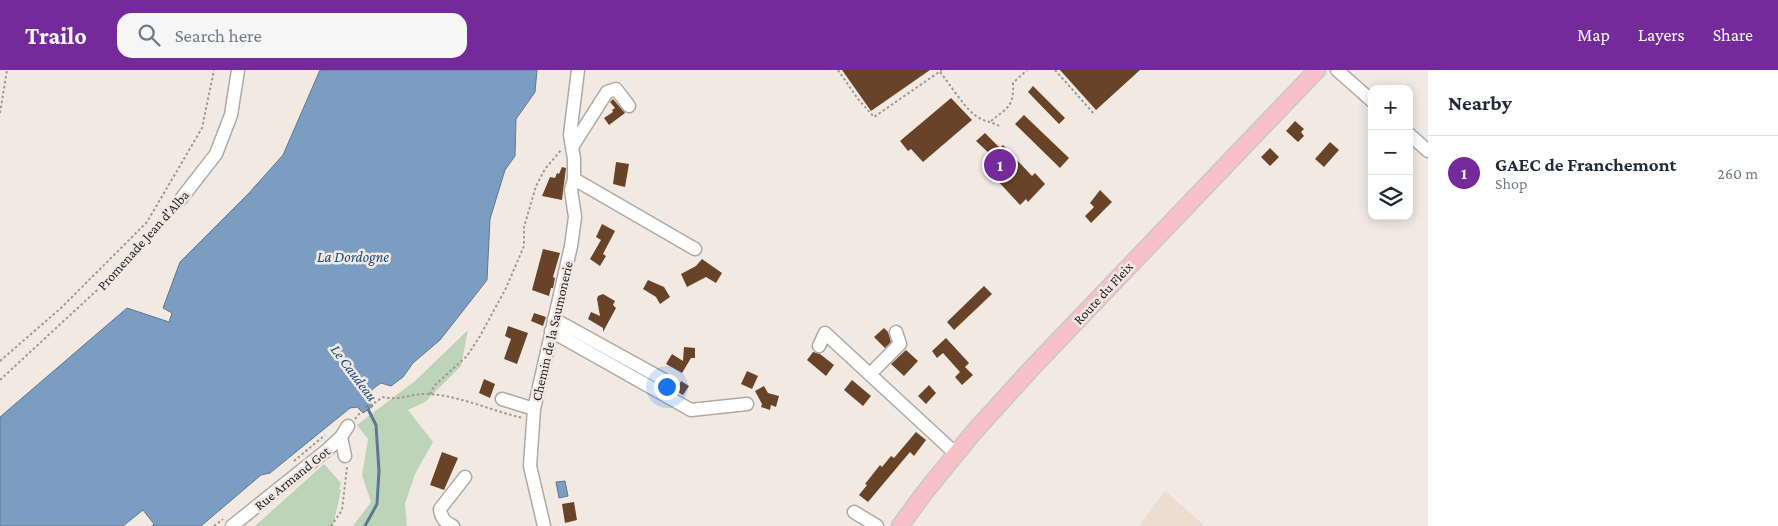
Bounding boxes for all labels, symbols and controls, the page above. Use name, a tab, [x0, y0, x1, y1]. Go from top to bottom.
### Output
search box	[117, 13, 467, 58]
icon: search	[135, 21, 163, 49]
text: Trailo	[25, 22, 87, 49]
text: Search here	[175, 25, 262, 46]
text: Map	[1577, 25, 1610, 45]
text: Layers	[1638, 25, 1685, 45]
text: Share	[1713, 25, 1753, 45]
map controls	[1368, 85, 1413, 220]
button: +	[1368, 85, 1413, 130]
text: Nearby	[1448, 91, 1512, 115]
button: −	[1368, 130, 1413, 175]
pin: 1	[984, 146, 1016, 184]
text: GAEC de Franchemont	[1495, 154, 1676, 175]
text: 1	[1461, 165, 1467, 182]
text: 260 m	[1717, 165, 1758, 182]
button: layers	[1368, 175, 1413, 220]
text: Shop	[1495, 175, 1527, 192]
street label: Promenade Jean d'Alba	[94, 186, 192, 293]
water label: La Dordogne	[317, 249, 389, 266]
street label: Route du Fleix	[1070, 258, 1136, 328]
street label: Chemin de la Saumonerie	[528, 260, 576, 402]
water label: Le Caudeau	[328, 342, 381, 405]
your location	[654, 374, 680, 400]
street label: Rue Armand Got	[251, 442, 333, 513]

